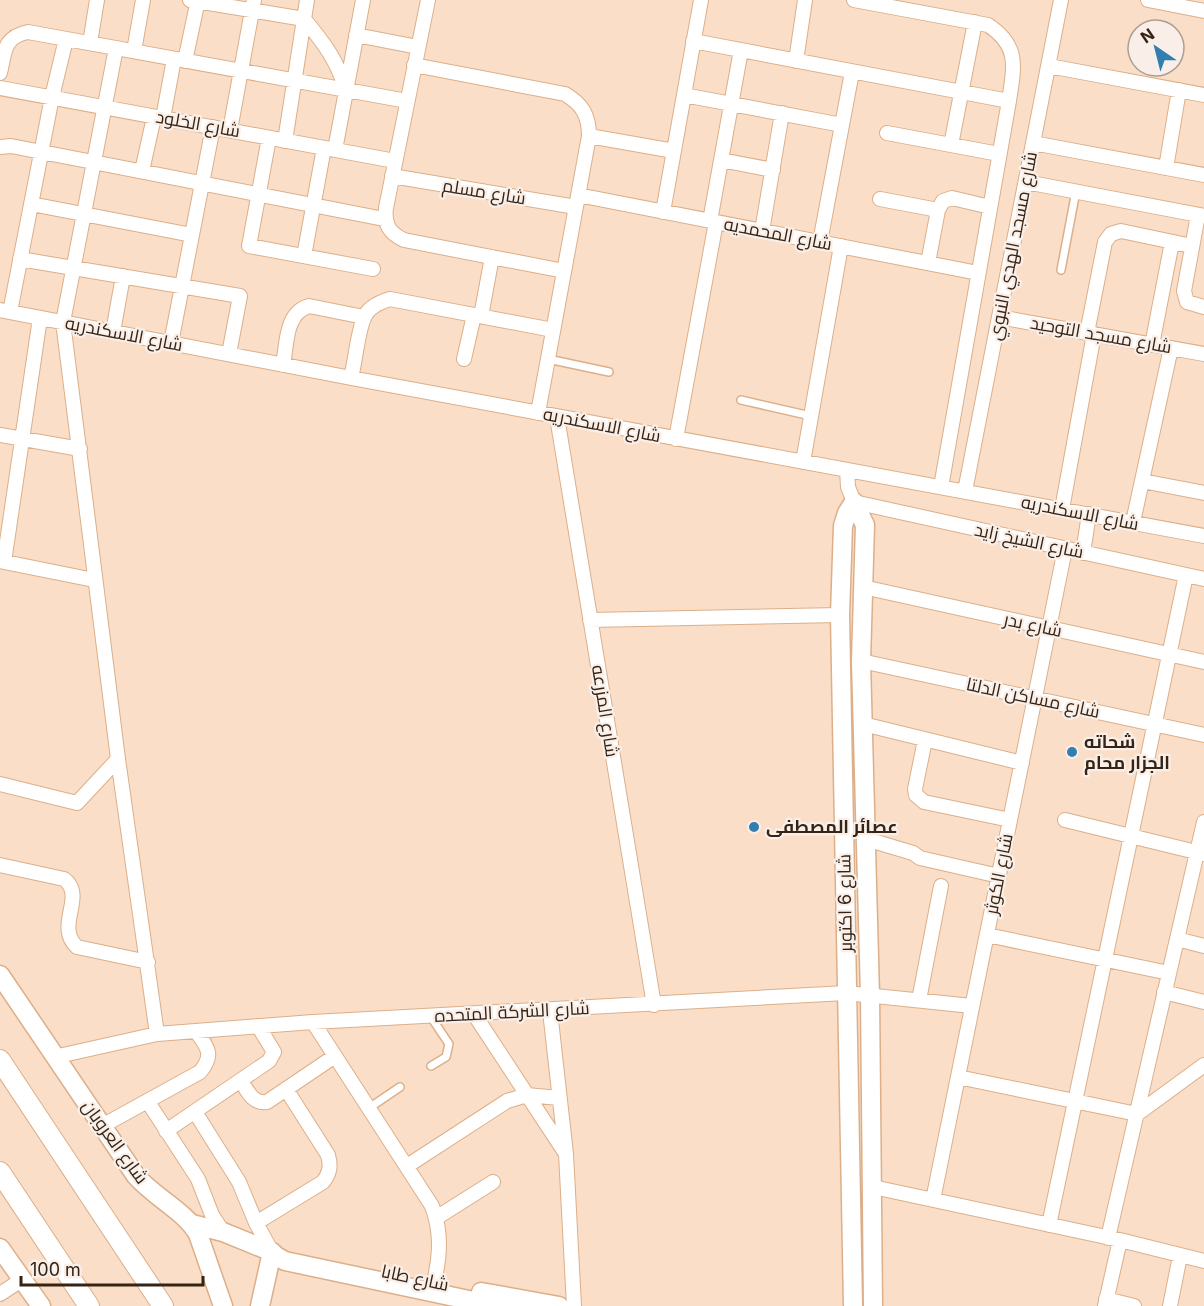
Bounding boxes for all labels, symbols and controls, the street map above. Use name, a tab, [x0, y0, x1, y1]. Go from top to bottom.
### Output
north arrow	[1126, 18, 1186, 78]
text: N	[1137, 24, 1158, 47]
street label: شارع الخلود	[154, 106, 242, 143]
street label: شارع مسجد الهدي النبوي	[984, 150, 1045, 343]
street label: شارع مسلم	[440, 175, 527, 210]
street label: شارع المحمديه	[722, 213, 834, 256]
street label: شارع الاسكندريه	[63, 312, 185, 357]
street label: شارع مسجد التوحيد	[1029, 312, 1173, 359]
street label: شارع الاسكندريه	[541, 403, 663, 448]
street label: شارع الاسكندريه	[1019, 491, 1141, 536]
street label: شارع الشيخ زايد	[972, 519, 1086, 564]
street label: شارع بدر	[1001, 608, 1064, 643]
street label: شارع المزرعه	[586, 663, 623, 759]
street label: شارع مساكن الدلتا	[964, 673, 1102, 724]
place label: شحاته الجزار محام	[1084, 731, 1170, 775]
marker: شحاته الجزار محام	[1065, 745, 1079, 759]
place label: عصائر المصطفى	[766, 816, 898, 838]
marker: عصائر المصطفى	[747, 820, 761, 834]
street label: شارع الكوثر	[980, 832, 1019, 918]
street label: شارع 6 اكتوبر	[833, 854, 858, 953]
street label: شارع الشركة المتحده	[434, 997, 590, 1028]
street label: شارع العروبان	[76, 1096, 153, 1189]
scale bar	[21, 1249, 202, 1287]
text: 100 m	[30, 1259, 81, 1280]
street label: شارع طابا	[379, 1260, 451, 1297]

